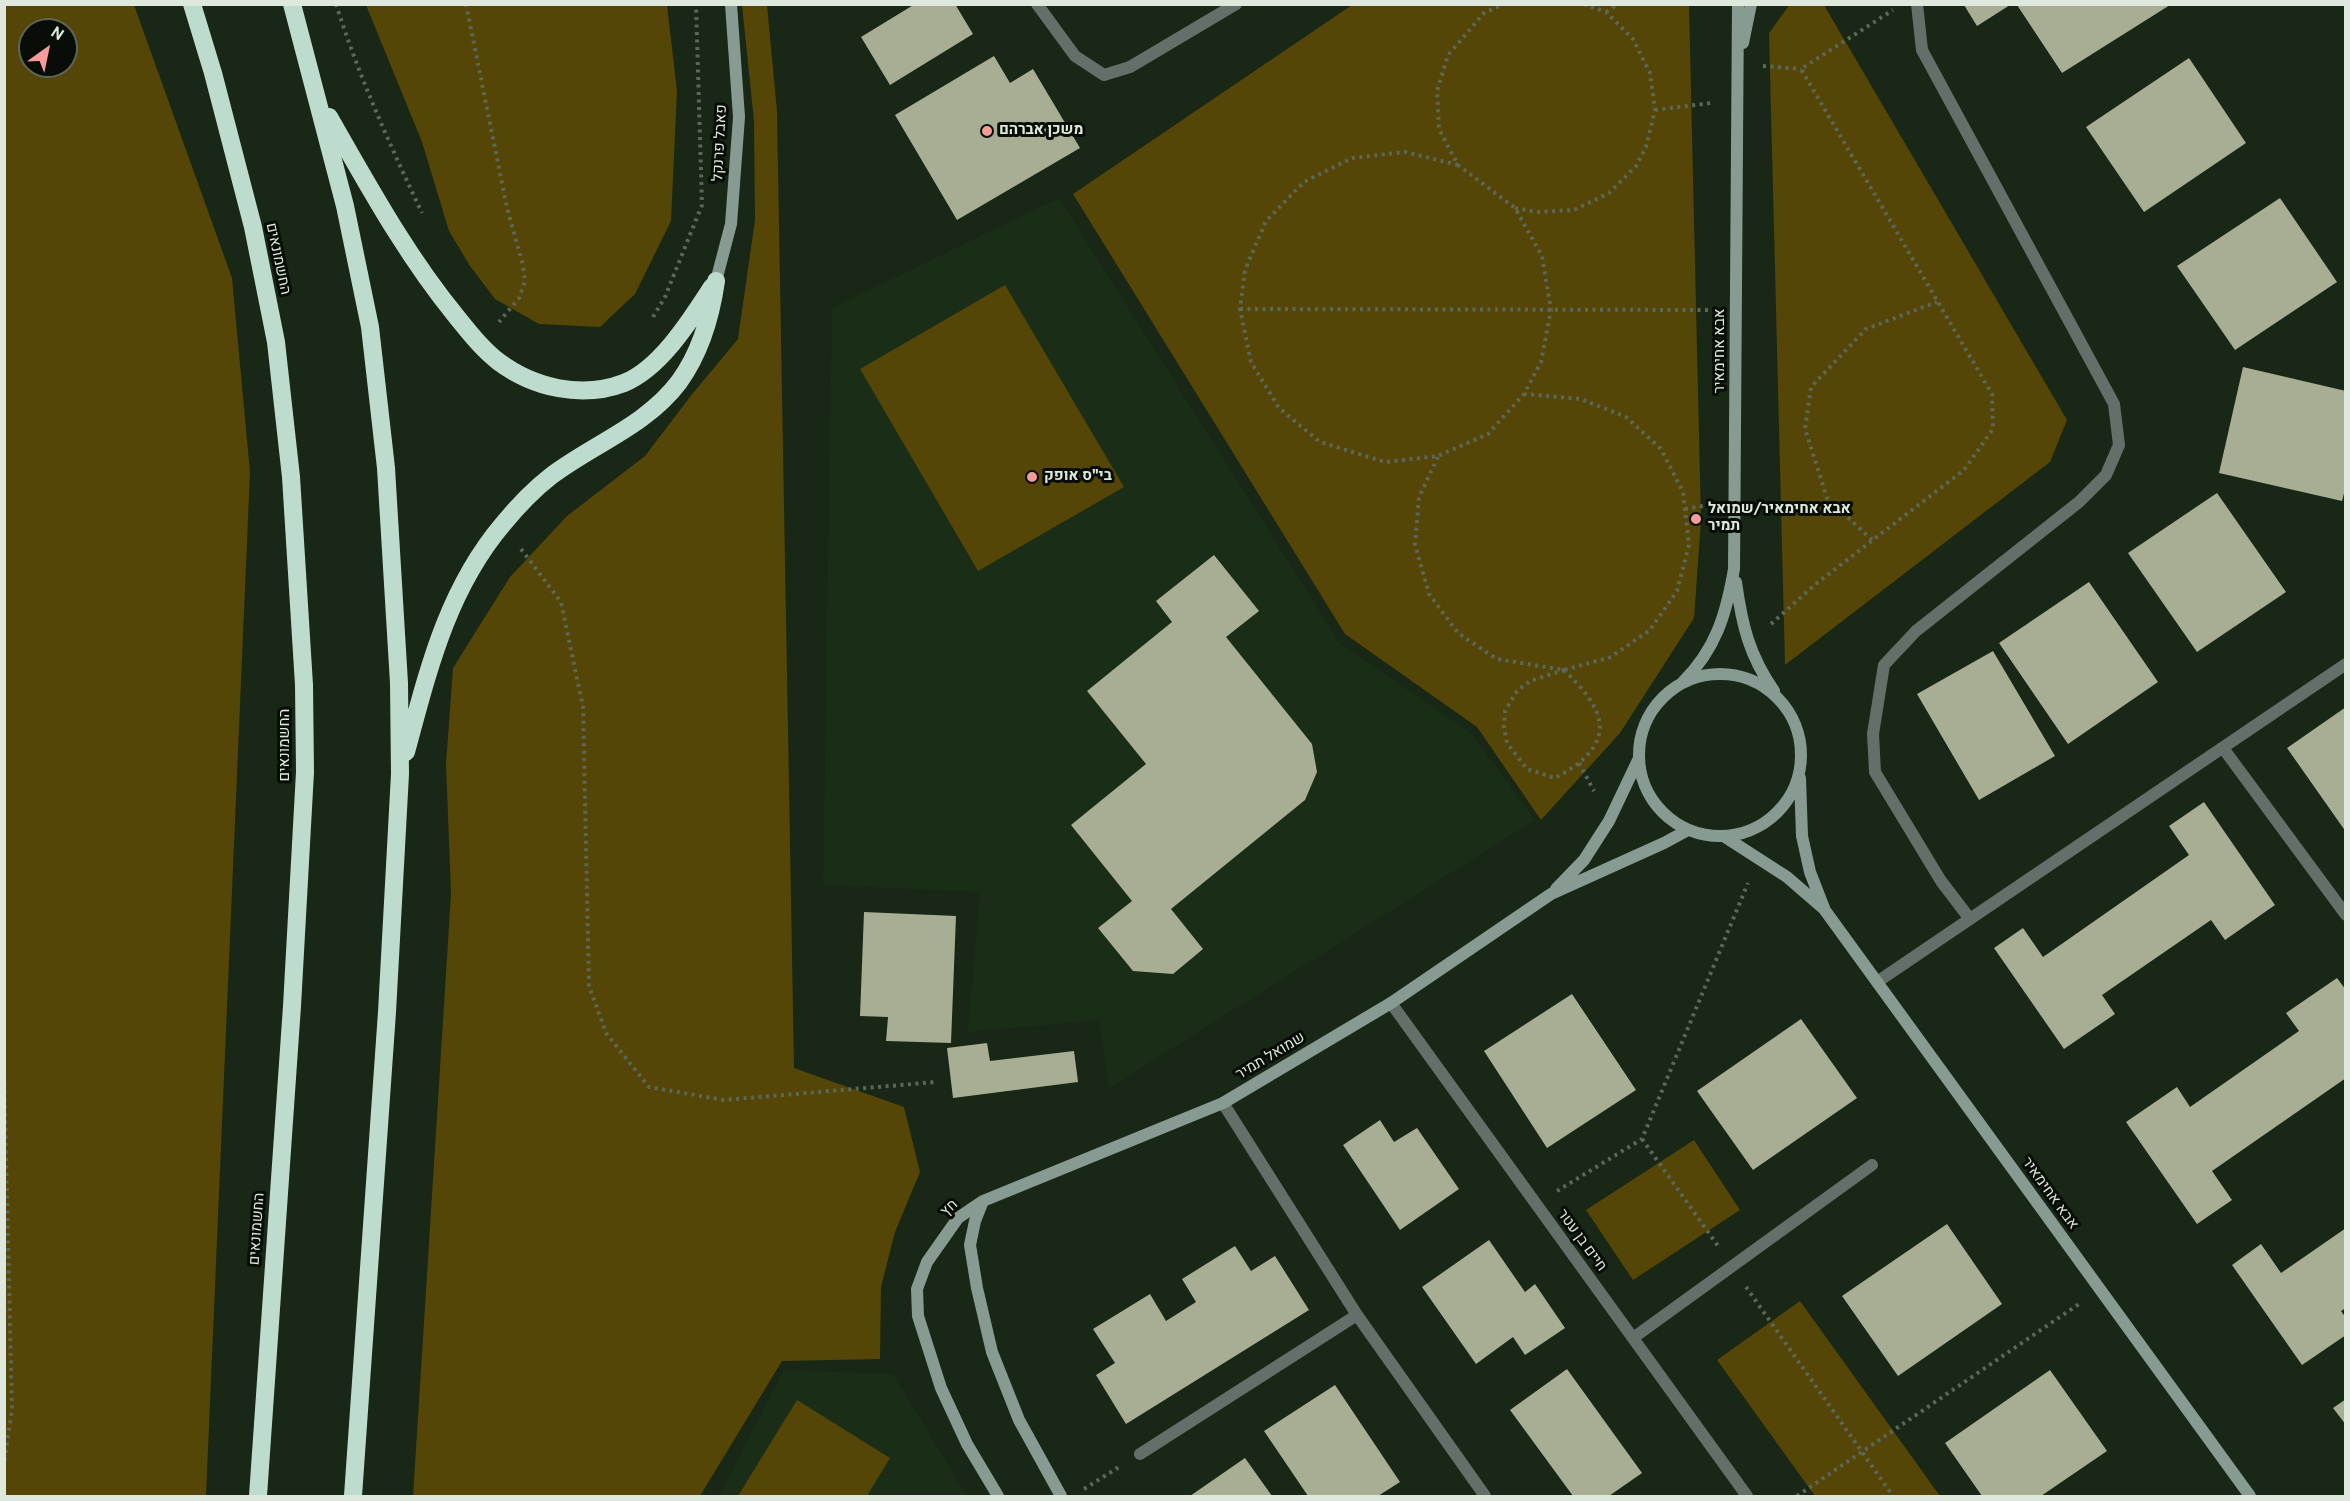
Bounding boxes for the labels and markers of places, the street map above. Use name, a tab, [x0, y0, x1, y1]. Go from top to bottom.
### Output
place label: משכן אברהם	[999, 122, 1083, 140]
marker: משכן אברהם	[980, 124, 994, 138]
place label: בי"ס אופק	[1044, 468, 1112, 486]
marker: בי"ס אופק	[1025, 470, 1039, 484]
place label: אבא אחימאיר/שמואל תמיר	[1708, 501, 1851, 536]
marker: אבא אחימאיר/שמואל תמיר	[1689, 512, 1703, 526]

